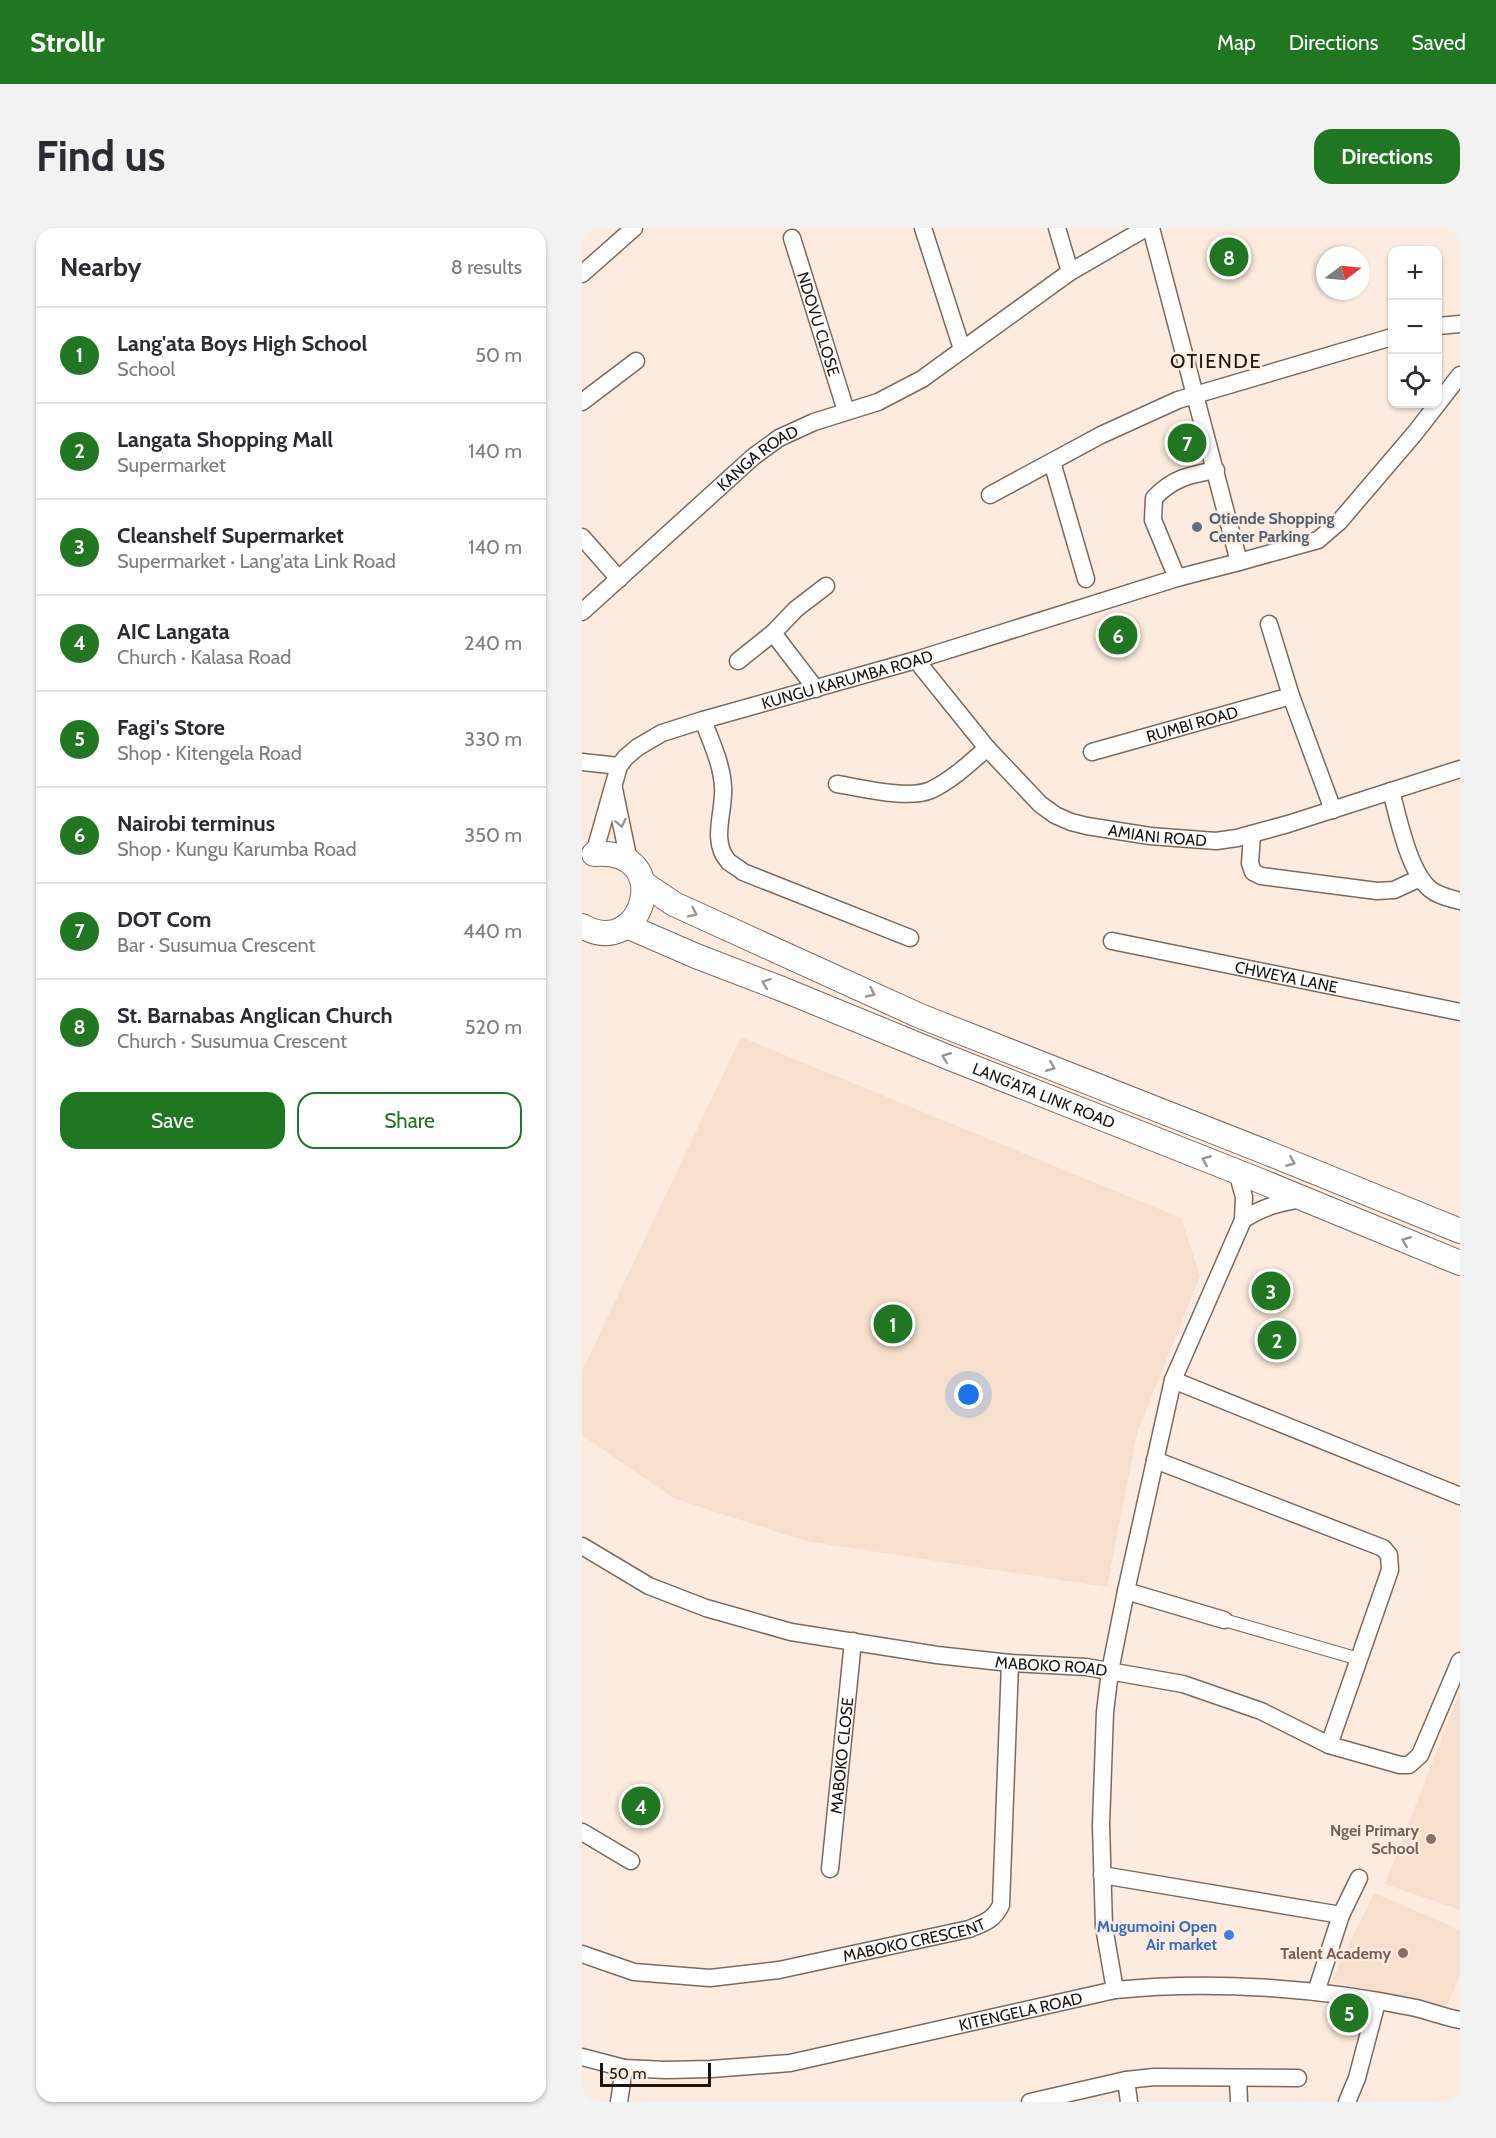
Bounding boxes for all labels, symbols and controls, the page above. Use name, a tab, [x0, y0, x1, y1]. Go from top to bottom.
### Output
text: Strollr	[30, 25, 104, 59]
text: Map	[1217, 30, 1256, 55]
text: Directions	[1289, 30, 1378, 55]
text: Saved	[1411, 30, 1466, 55]
button: Directions	[1314, 129, 1460, 184]
text: Find us	[36, 130, 165, 182]
pin: 8	[1210, 234, 1248, 279]
north arrow	[1316, 246, 1370, 300]
map controls	[1388, 246, 1442, 408]
button: +	[1388, 246, 1442, 300]
text: Nearby	[60, 251, 141, 283]
text: 8 results	[451, 255, 522, 279]
street label: NDOVU CLOSE	[793, 270, 844, 379]
button: −	[1388, 300, 1442, 354]
text: Lang'ata Boys High School	[117, 330, 367, 357]
text: 1	[76, 343, 83, 367]
text: 50 m	[475, 343, 522, 367]
district label: OTIENDE	[1170, 349, 1262, 373]
button: locate	[1388, 354, 1442, 408]
text: School	[117, 357, 175, 381]
pin: 7	[1168, 420, 1206, 466]
street label: KANGA ROAD	[713, 422, 801, 495]
text: Langata Shopping Mall	[117, 426, 333, 453]
text: 2	[74, 439, 85, 463]
text: 140 m	[468, 439, 522, 463]
text: Supermarket	[117, 453, 226, 477]
place label: Otiende Shopping Center Parking	[1209, 509, 1335, 546]
marker: Otiende Shopping Center Parking	[1190, 520, 1204, 534]
text: Cleanshelf Supermarket	[117, 522, 344, 549]
text: 3	[74, 535, 85, 559]
text: 140 m	[468, 535, 522, 559]
text: Supermarket · Lang'ata Link Road	[117, 549, 396, 573]
pin: 6	[1098, 612, 1138, 658]
text: AIC Langata	[117, 618, 230, 645]
text: 4	[73, 631, 86, 655]
text: 240 m	[464, 631, 522, 655]
text: Church · Kalasa Road	[117, 645, 291, 669]
street label: KUNGU KARUMBA ROAD	[759, 646, 935, 713]
street label: RUMBI ROAD	[1144, 702, 1240, 746]
text: Fagi's Store	[117, 714, 225, 741]
text: 5	[74, 727, 85, 751]
text: 330 m	[464, 727, 522, 751]
text: Shop · Kitengela Road	[117, 741, 302, 765]
text: Nairobi terminus	[117, 810, 275, 837]
one-way arrow	[614, 818, 627, 828]
street label: AMIANI ROAD	[1107, 821, 1208, 850]
text: 6	[74, 823, 85, 847]
text: 350 m	[464, 823, 522, 847]
text: Shop · Kungu Karumba Road	[117, 837, 357, 861]
text: DOT Com	[117, 906, 211, 933]
one-way arrow	[687, 906, 698, 918]
text: 7	[74, 919, 85, 943]
text: 440 m	[463, 919, 522, 943]
text: Bar · Susumua Crescent	[117, 933, 315, 957]
street label: CHWEYA LANE	[1233, 957, 1340, 997]
one-way arrow	[761, 977, 772, 990]
one-way arrow	[864, 986, 875, 998]
text: St. Barnabas Anglican Church	[117, 1002, 393, 1029]
text: 8	[73, 1015, 86, 1039]
text: 520 m	[465, 1015, 522, 1039]
text: Church · Susumua Crescent	[117, 1029, 347, 1053]
one-way arrow	[942, 1052, 953, 1064]
street label: LANG'ATA LINK ROAD	[970, 1059, 1118, 1132]
one-way arrow	[1045, 1060, 1056, 1073]
button: Save	[60, 1092, 285, 1149]
button: Share	[297, 1092, 522, 1149]
one-way arrow	[1201, 1155, 1212, 1167]
one-way arrow	[1285, 1155, 1296, 1167]
one-way arrow	[1401, 1236, 1412, 1248]
pin: 3	[1252, 1268, 1290, 1314]
pin: 1	[874, 1302, 912, 1346]
pin: 2	[1258, 1318, 1296, 1362]
your location	[954, 1380, 983, 1409]
street label: MABOKO ROAD	[994, 1652, 1109, 1681]
street label: MABOKO CLOSE	[827, 1696, 857, 1815]
pin: 4	[622, 1784, 660, 1828]
place label: Ngei Primary School	[1330, 1821, 1419, 1858]
marker: Ngei Primary School	[1424, 1832, 1438, 1846]
street label: MABOKO CRESCENT	[841, 1914, 989, 1966]
place label: Mugumoini Open Air market	[1097, 1917, 1217, 1954]
marker: Mugumoini Open Air market	[1222, 1928, 1236, 1942]
place label: Talent Academy	[1280, 1944, 1391, 1963]
marker: Talent Academy	[1396, 1946, 1410, 1960]
street label: KITENGELA ROAD	[957, 1989, 1084, 2035]
pin: 5	[1330, 1990, 1368, 2036]
scale bar	[600, 2060, 711, 2088]
text: 50 m	[609, 2064, 646, 2083]

